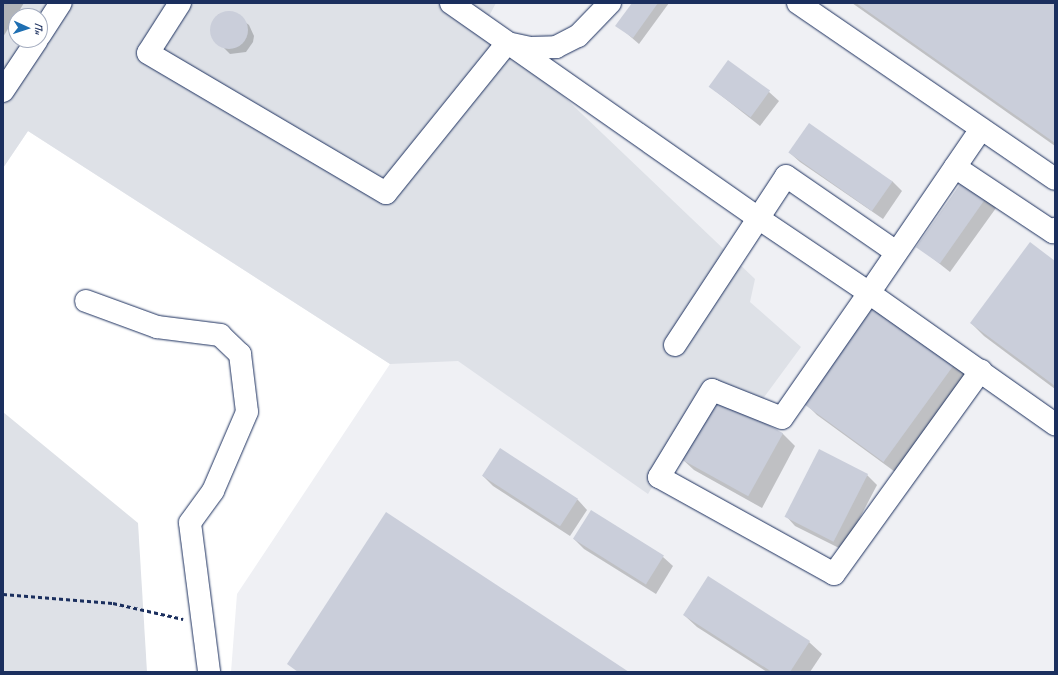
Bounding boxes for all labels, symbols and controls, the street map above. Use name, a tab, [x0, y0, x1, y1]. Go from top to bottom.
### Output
north arrow	[8, 8, 48, 48]
text: Пн	[32, 22, 46, 35]

